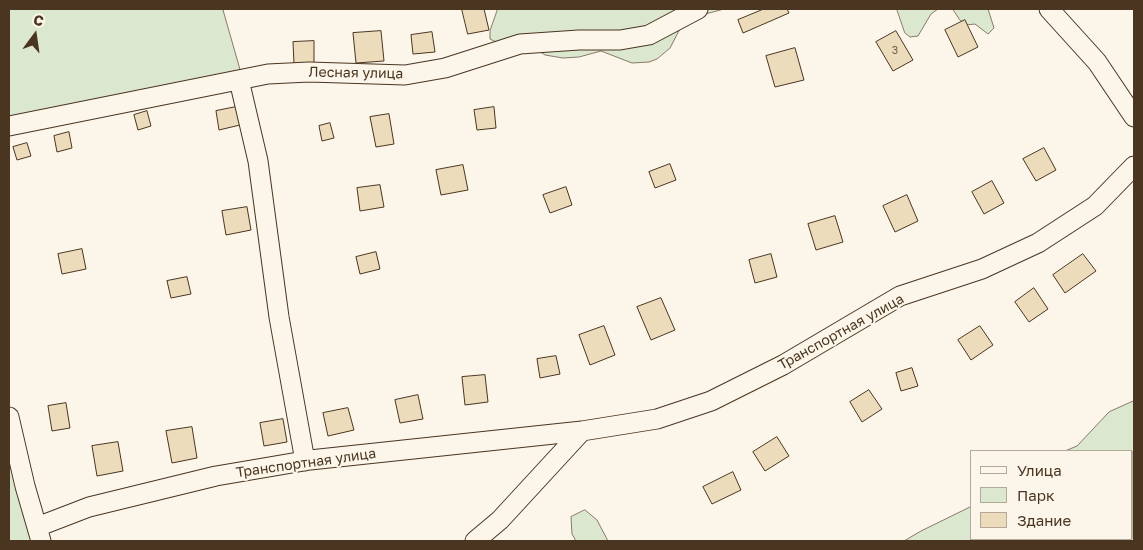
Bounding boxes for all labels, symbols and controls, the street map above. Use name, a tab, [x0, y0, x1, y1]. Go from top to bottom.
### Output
north arrow	[10, 10, 60, 60]
text: С	[32, 11, 46, 29]
house number: 3	[892, 44, 898, 58]
street label: Лесная улица	[309, 64, 403, 82]
street label: Транспортная улица	[775, 290, 907, 374]
street label: Транспортная улица	[235, 445, 377, 481]
legend	[970, 450, 1133, 540]
text: Улица	[1017, 461, 1062, 479]
text: Парк	[1017, 486, 1055, 504]
text: Здание	[1017, 511, 1071, 529]

